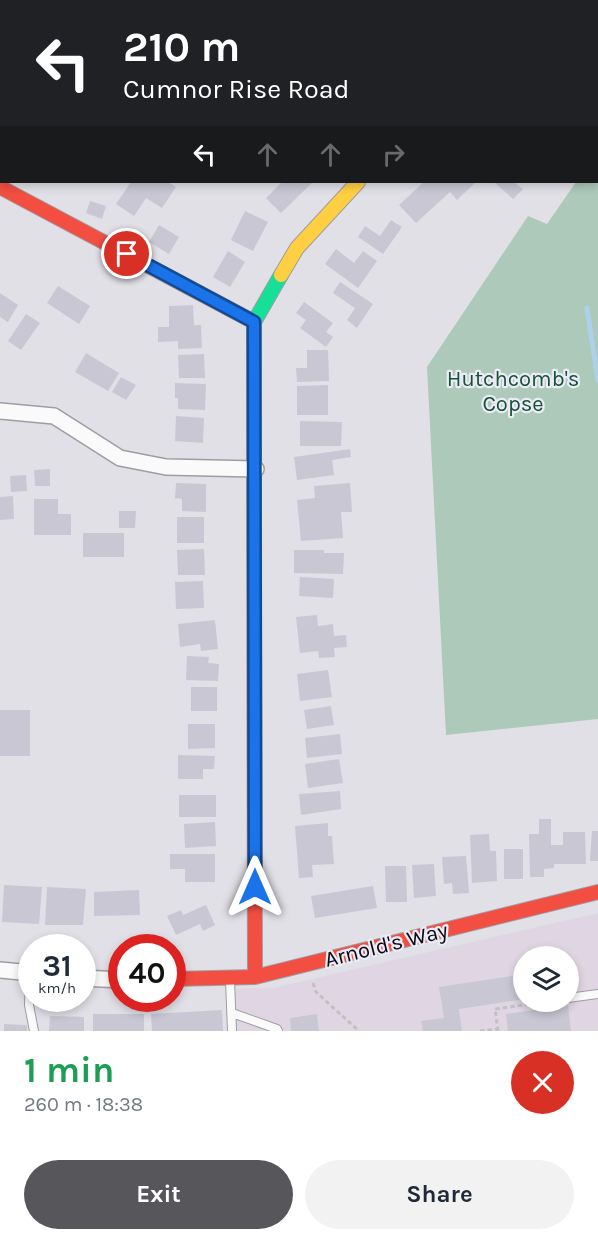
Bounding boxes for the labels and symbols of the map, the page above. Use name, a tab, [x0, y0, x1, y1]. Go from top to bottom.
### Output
pin	[101, 228, 152, 279]
park label: Hutchcomb's Copse	[447, 366, 579, 417]
position arrow	[223, 855, 287, 919]
street label: Arnold's Way	[322, 917, 451, 973]
speed limit sign: 40	[108, 934, 186, 1012]

